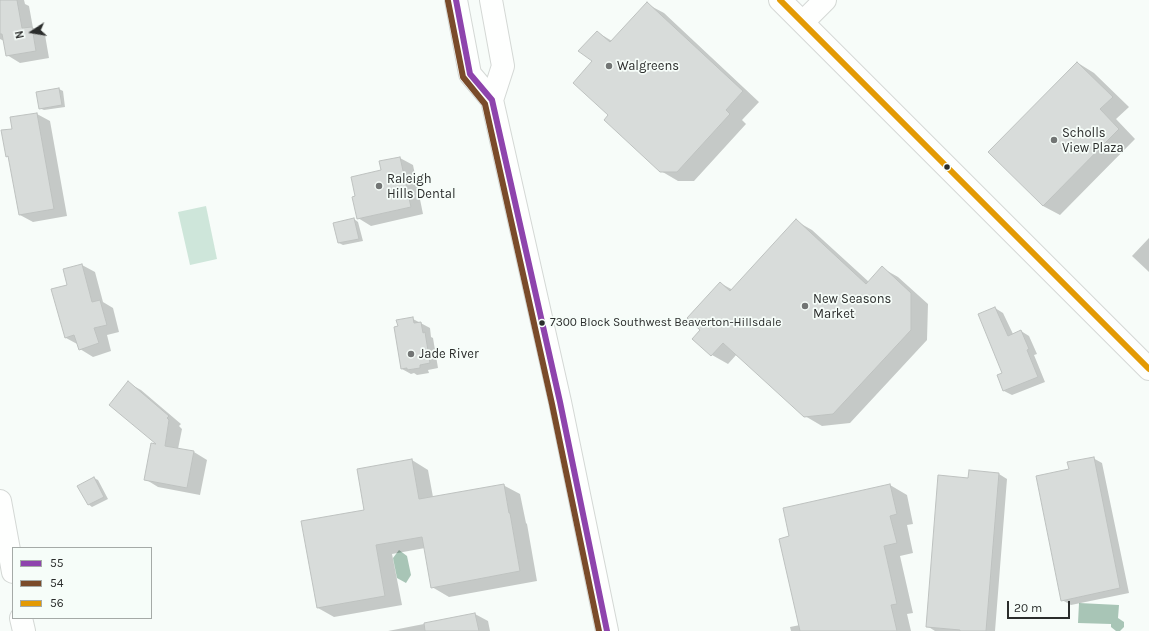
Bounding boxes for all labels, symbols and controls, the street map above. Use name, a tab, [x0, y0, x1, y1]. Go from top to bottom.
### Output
north arrow	[12, 12, 52, 52]
text: N	[13, 29, 27, 40]
place label: Walgreens	[617, 58, 679, 74]
marker: Walgreens	[604, 61, 614, 71]
place label: Scholls View Plaza	[1062, 125, 1124, 156]
marker: Scholls View Plaza	[1049, 135, 1059, 145]
unlabelled marker	[942, 162, 952, 172]
place label: Raleigh Hills Dental	[387, 171, 456, 202]
marker: Raleigh Hills Dental	[374, 181, 384, 191]
place label: New Seasons Market	[813, 291, 891, 322]
marker: New Seasons Market	[800, 301, 810, 311]
place label: 7300 Block Southwest Beaverton-Hillsdale	[550, 316, 781, 330]
marker: 7300 Block Southwest Beaverton-Hillsdale	[537, 318, 547, 328]
place label: Jade River	[419, 346, 479, 362]
marker: Jade River	[406, 349, 416, 359]
legend	[12, 547, 152, 619]
text: 55	[50, 556, 64, 570]
text: 54	[50, 576, 63, 590]
scale bar	[1009, 593, 1072, 619]
text: 56	[50, 596, 64, 610]
text: 20 m	[1014, 601, 1042, 615]

